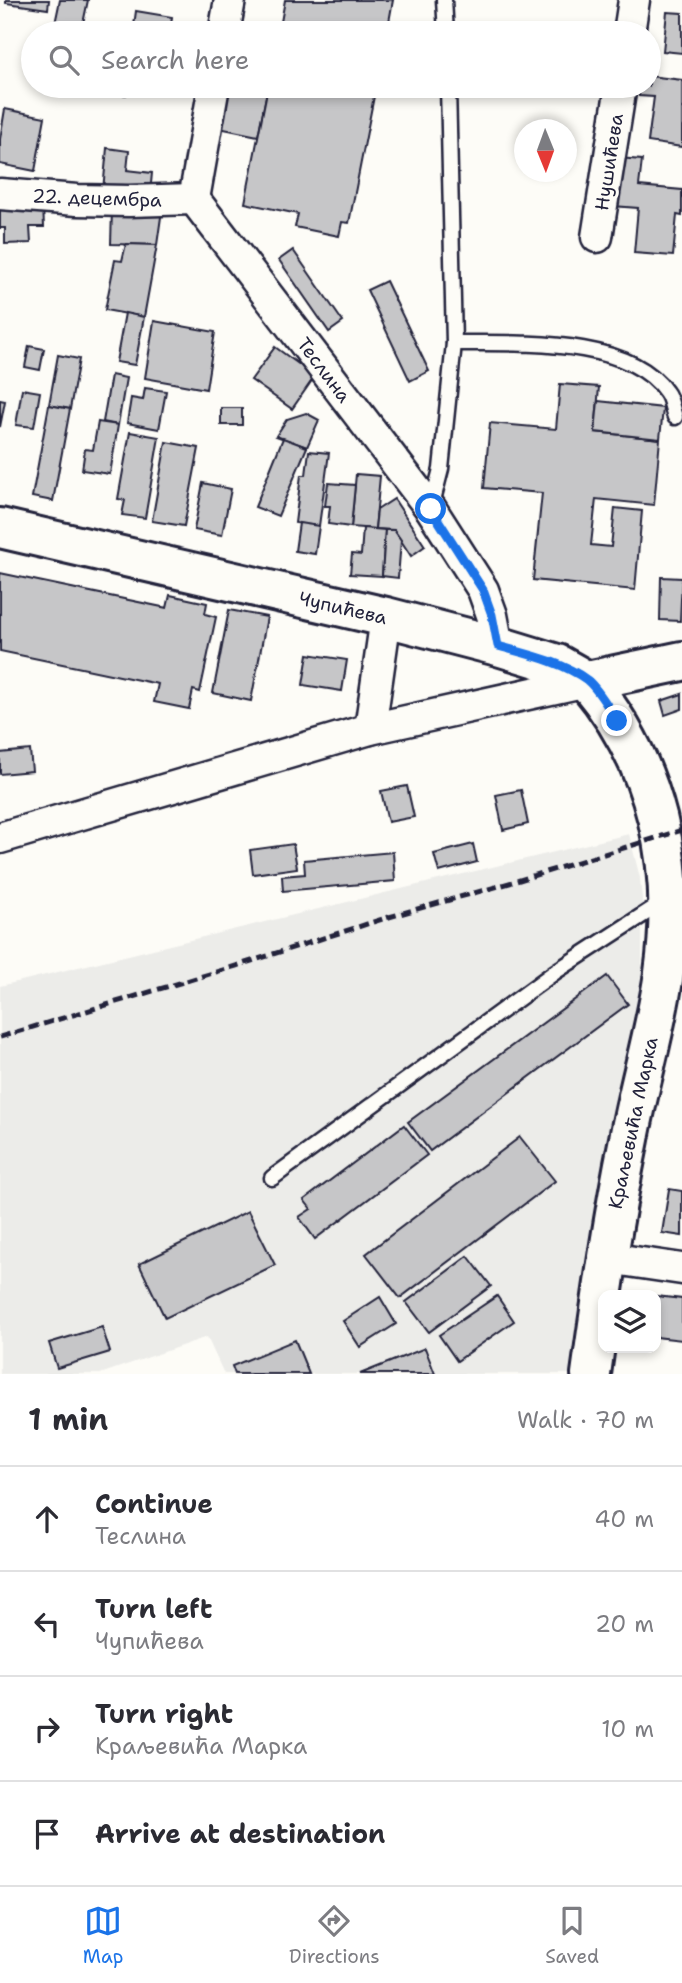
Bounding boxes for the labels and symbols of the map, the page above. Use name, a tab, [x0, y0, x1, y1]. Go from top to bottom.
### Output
street label: Нушићева	[589, 111, 629, 212]
north arrow	[514, 119, 577, 182]
street label: 22. децембра	[32, 183, 162, 213]
street label: Теслина	[291, 332, 357, 408]
route start	[415, 493, 446, 524]
street label: Чупићева	[296, 586, 390, 630]
route end	[601, 705, 632, 736]
street label: Краљевића Марка	[603, 1034, 663, 1211]

